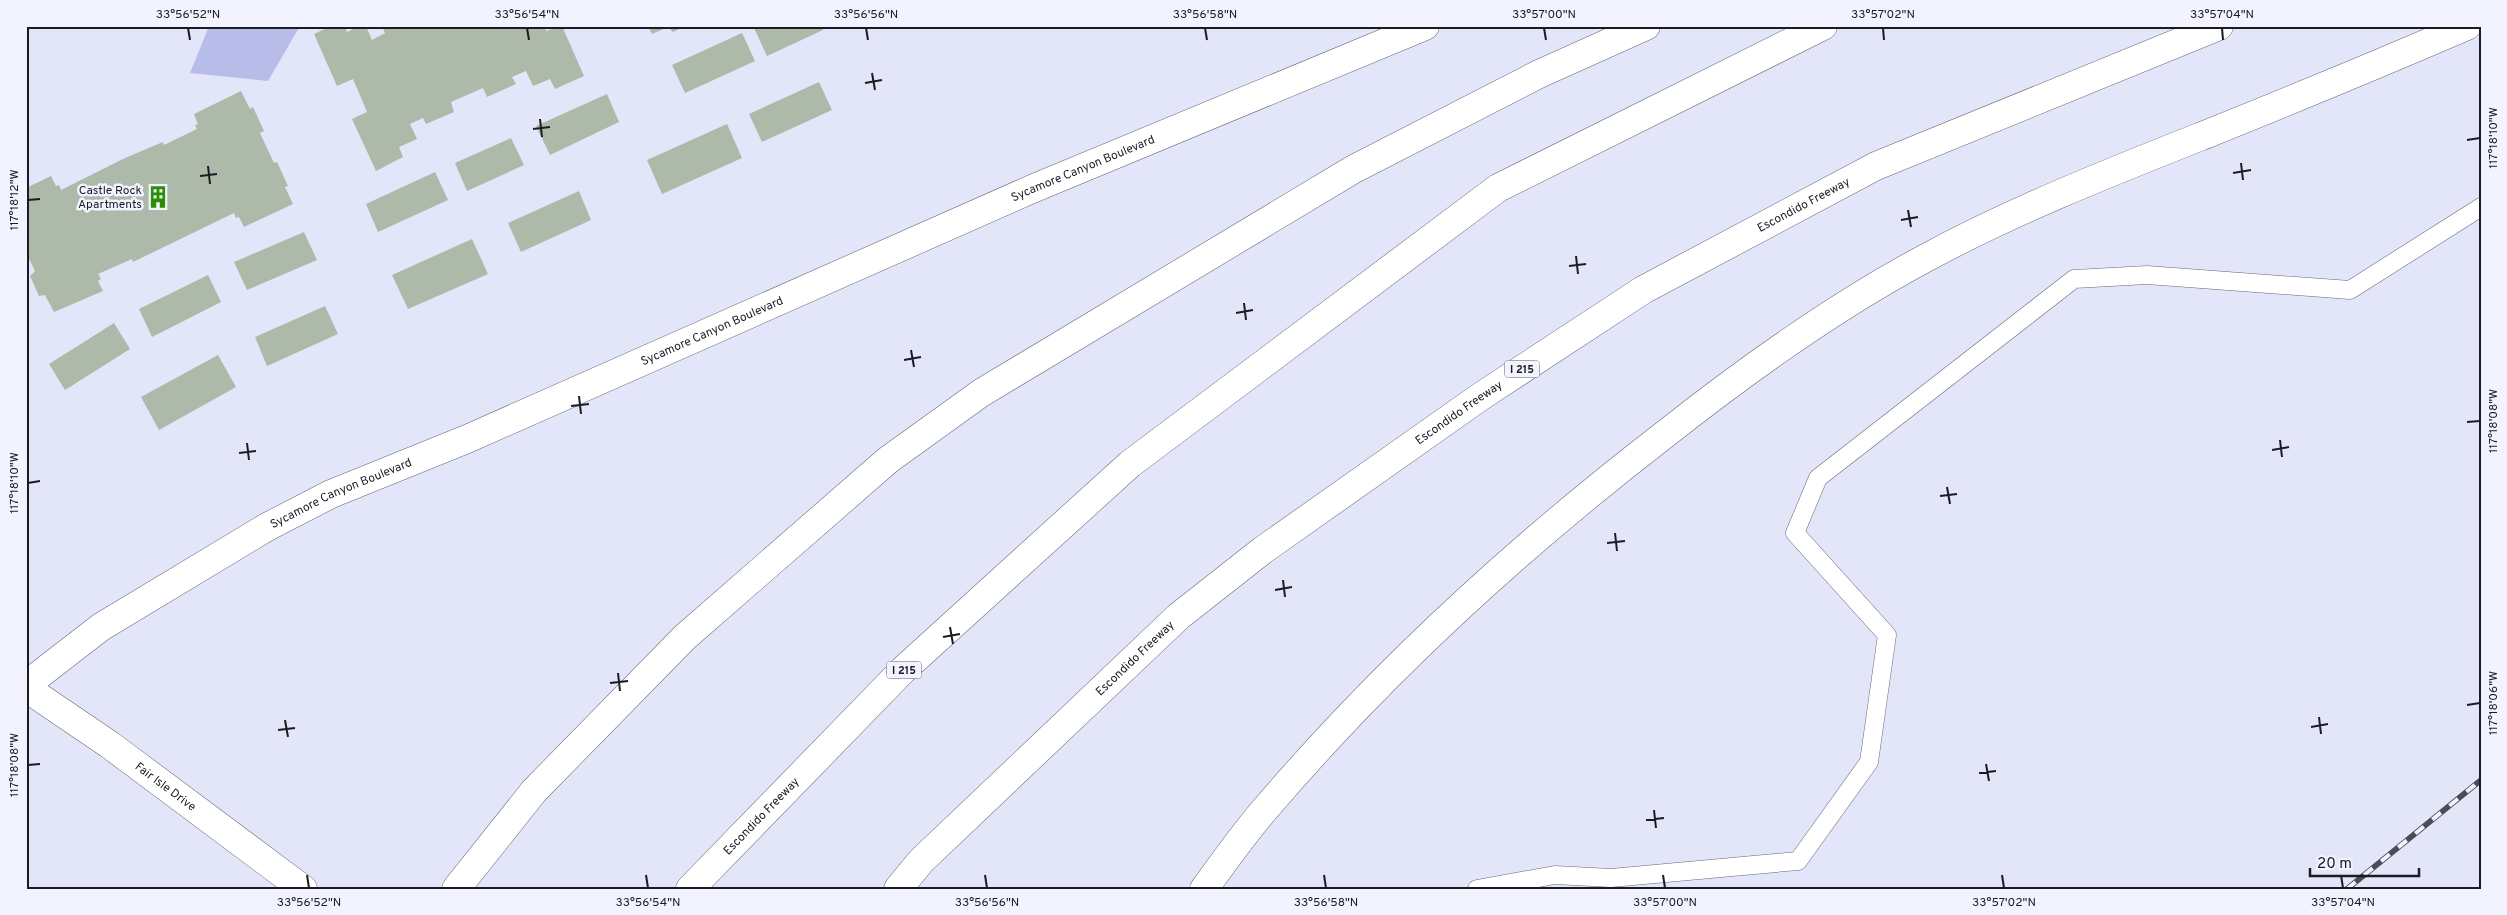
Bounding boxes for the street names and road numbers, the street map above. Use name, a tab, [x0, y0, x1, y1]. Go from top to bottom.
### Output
street label: Sycamore Canyon Boulevard	[1009, 132, 1157, 206]
street label: Escondido Freeway	[1755, 174, 1853, 237]
street label: Sycamore Canyon Boulevard	[638, 293, 786, 370]
road number: I 215	[1504, 360, 1540, 378]
street label: Escondido Freeway	[1412, 377, 1506, 449]
street label: Sycamore Canyon Boulevard	[268, 455, 415, 533]
street label: Escondido Freeway	[1093, 618, 1178, 700]
road number: I 215	[886, 662, 922, 678]
street label: Fair Isle Drive	[131, 759, 199, 815]
street label: Escondido Freeway	[720, 774, 803, 859]

